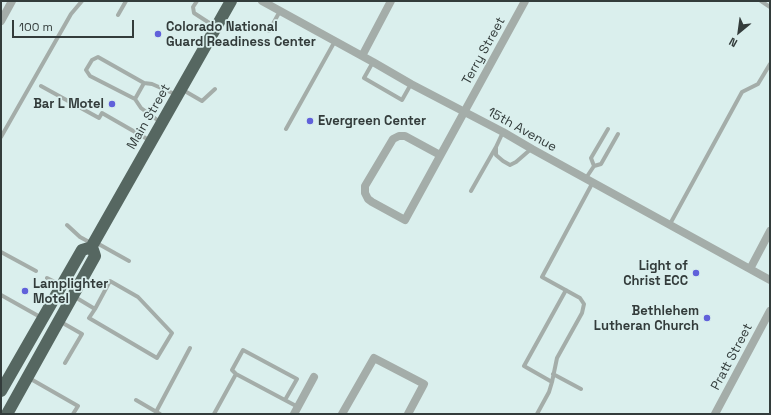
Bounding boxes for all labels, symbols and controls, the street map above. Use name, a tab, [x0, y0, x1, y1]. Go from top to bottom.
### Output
scale bar	[14, 12, 136, 38]
north arrow	[719, 12, 759, 52]
street label: Terry Street	[459, 14, 509, 88]
text: 100 m	[19, 19, 53, 35]
place label: Colorado National Guard Readiness Center	[166, 19, 316, 50]
marker: Colorado National Guard Readiness Center	[153, 29, 163, 39]
text: N	[727, 35, 740, 50]
street label: Main Street	[124, 82, 174, 152]
place label: Bar L Motel	[33, 96, 104, 112]
marker: Bar L Motel	[107, 99, 117, 109]
street label: 15th Avenue	[485, 105, 559, 155]
place label: Evergreen Center	[318, 113, 426, 129]
marker: Evergreen Center	[305, 116, 315, 126]
place label: Light of Christ ECC	[623, 258, 688, 289]
marker: Light of Christ ECC	[691, 268, 701, 278]
place label: Lamplighter Motel	[33, 276, 108, 307]
marker: Lamplighter Motel	[20, 286, 30, 296]
place label: Bethlehem Lutheran Church	[594, 303, 699, 334]
marker: Bethlehem Lutheran Church	[702, 313, 712, 323]
street label: Pratt Street	[708, 321, 756, 393]

